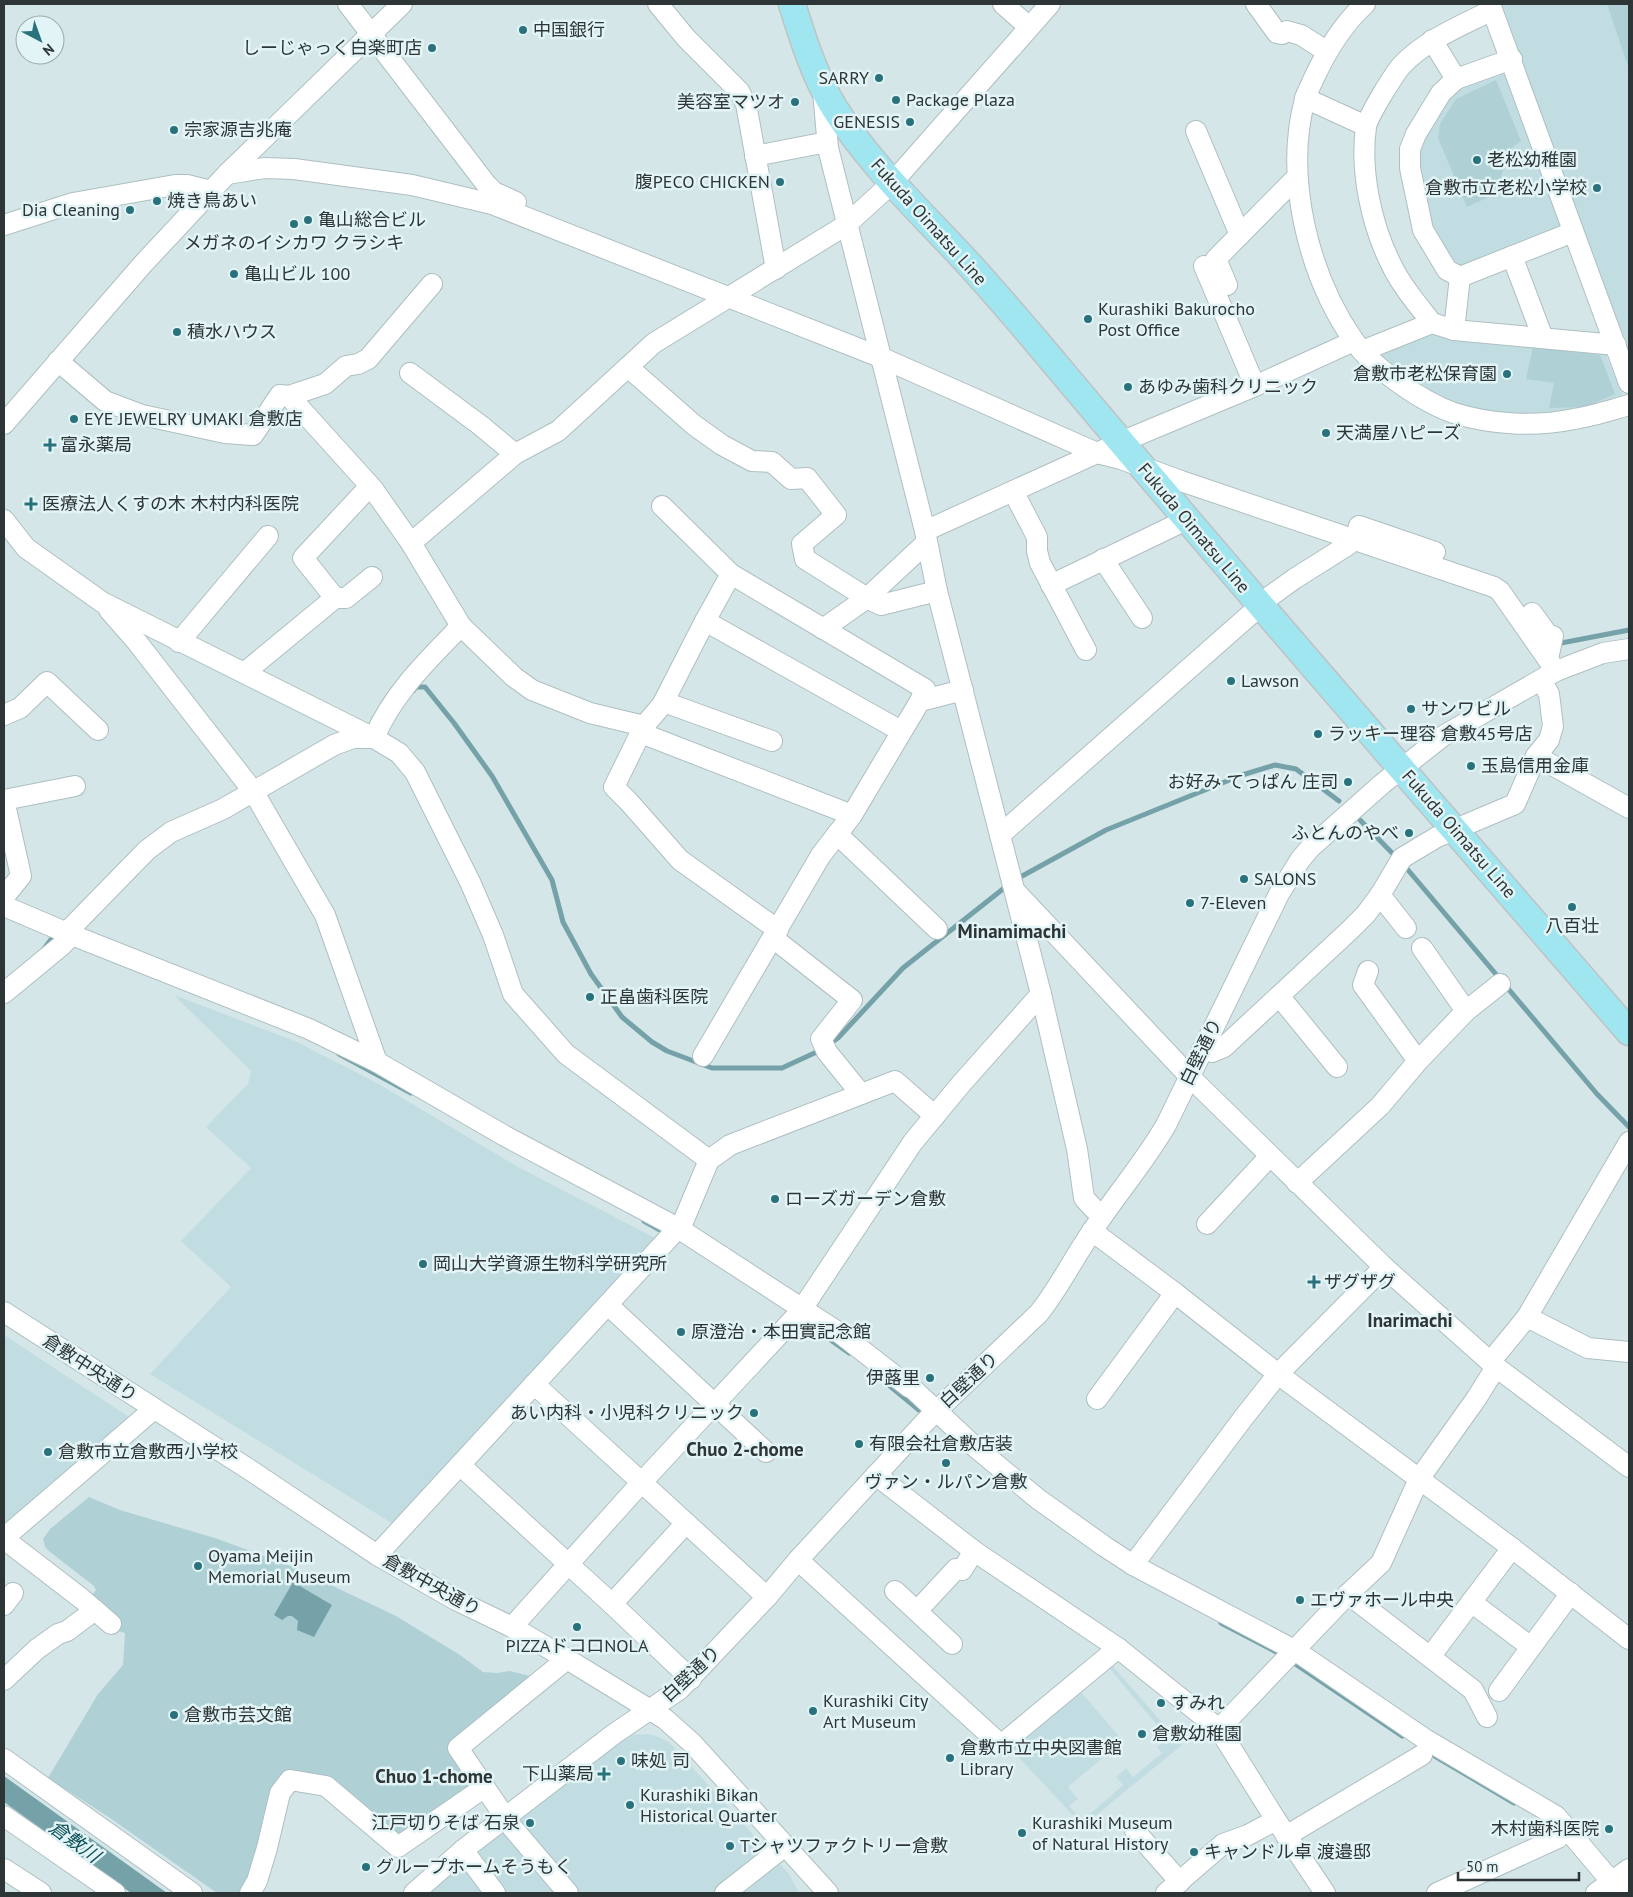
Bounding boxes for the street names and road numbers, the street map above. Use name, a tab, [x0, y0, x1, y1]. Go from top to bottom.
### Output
street label: Fukuda Oimatsu Line	[866, 153, 992, 290]
street label: Fukuda Oimatsu Line	[1133, 458, 1255, 597]
street label: Fukuda Oimatsu Line	[1397, 765, 1521, 903]
street label: 白壁通り	[1174, 1014, 1227, 1089]
street label: 倉敷中央通り	[39, 1329, 142, 1407]
street label: 白壁通り	[934, 1347, 1003, 1413]
street label: 倉敷中央通り	[379, 1548, 485, 1621]
street label: 白壁通り	[656, 1641, 725, 1707]

